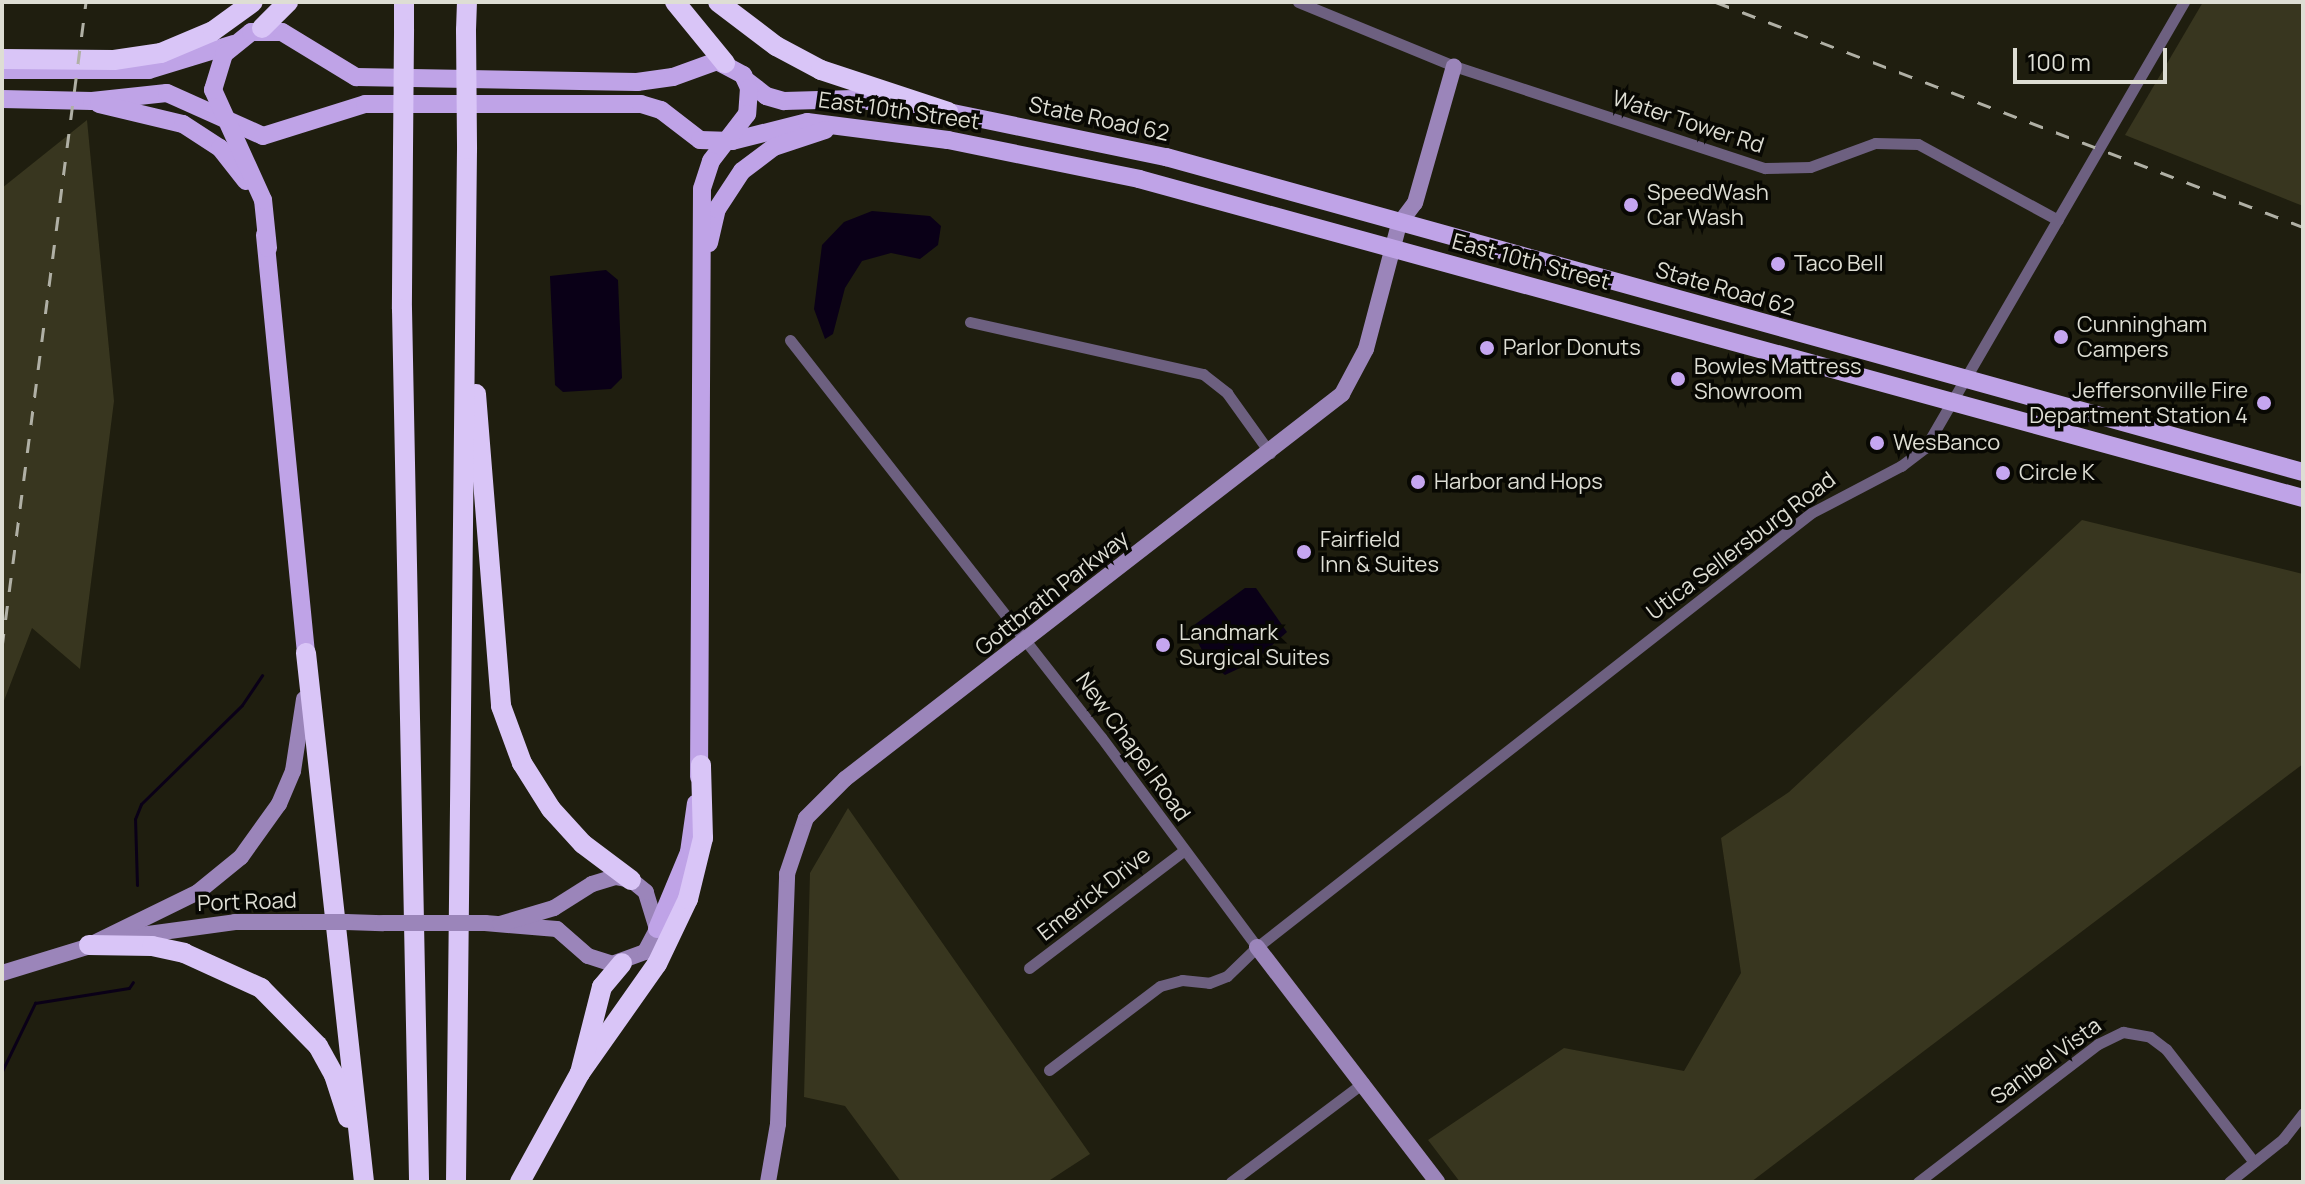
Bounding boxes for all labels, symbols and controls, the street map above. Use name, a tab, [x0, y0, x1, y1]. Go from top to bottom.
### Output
scale bar	[2017, 32, 2171, 82]
text: 100 m	[2027, 45, 2091, 78]
street label: Water Tower Rd	[1609, 85, 1767, 159]
street label: East 10th Street	[817, 87, 981, 135]
street label: State Road 62	[1026, 91, 1172, 147]
place label: SpeedWash Car Wash	[1647, 179, 1769, 230]
marker: SpeedWash Car Wash	[1622, 196, 1640, 214]
street label: East 10th Street	[1449, 228, 1613, 296]
place label: Taco Bell	[1794, 251, 1884, 277]
marker: Taco Bell	[1769, 255, 1787, 273]
street label: State Road 62	[1653, 257, 1797, 321]
place label: Cunningham Campers	[2077, 311, 2207, 362]
marker: Cunningham Campers	[2052, 328, 2070, 346]
place label: Parlor Donuts	[1503, 335, 1641, 361]
marker: Parlor Donuts	[1478, 339, 1496, 357]
place label: Bowles Mattress Showroom	[1694, 353, 1862, 404]
marker: Bowles Mattress Showroom	[1669, 370, 1687, 388]
place label: Jeffersonville Fire Department Station 4	[2029, 377, 2248, 428]
marker: Jeffersonville Fire Department Station 4	[2255, 394, 2273, 412]
place label: WesBanco	[1893, 430, 2000, 456]
marker: WesBanco	[1868, 434, 1886, 452]
place label: Circle K	[2019, 460, 2095, 486]
marker: Circle K	[1994, 464, 2012, 482]
street label: Utica Sellersburg Road	[1641, 466, 1841, 626]
place label: Harbor and Hops	[1434, 469, 1603, 495]
marker: Harbor and Hops	[1409, 473, 1427, 491]
street label: Gottbrath Parkway	[970, 525, 1134, 661]
place label: Fairfield Inn & Suites	[1320, 526, 1439, 578]
marker: Fairfield Inn & Suites	[1295, 543, 1313, 561]
place label: Landmark Surgical Suites	[1179, 619, 1330, 670]
marker: Landmark Surgical Suites	[1154, 636, 1172, 654]
street label: New Chapel Road	[1070, 668, 1196, 826]
street label: Emerick Drive	[1032, 842, 1156, 946]
street label: Port Road	[197, 887, 297, 917]
street label: Sanibel Vista	[1986, 1012, 2106, 1110]

